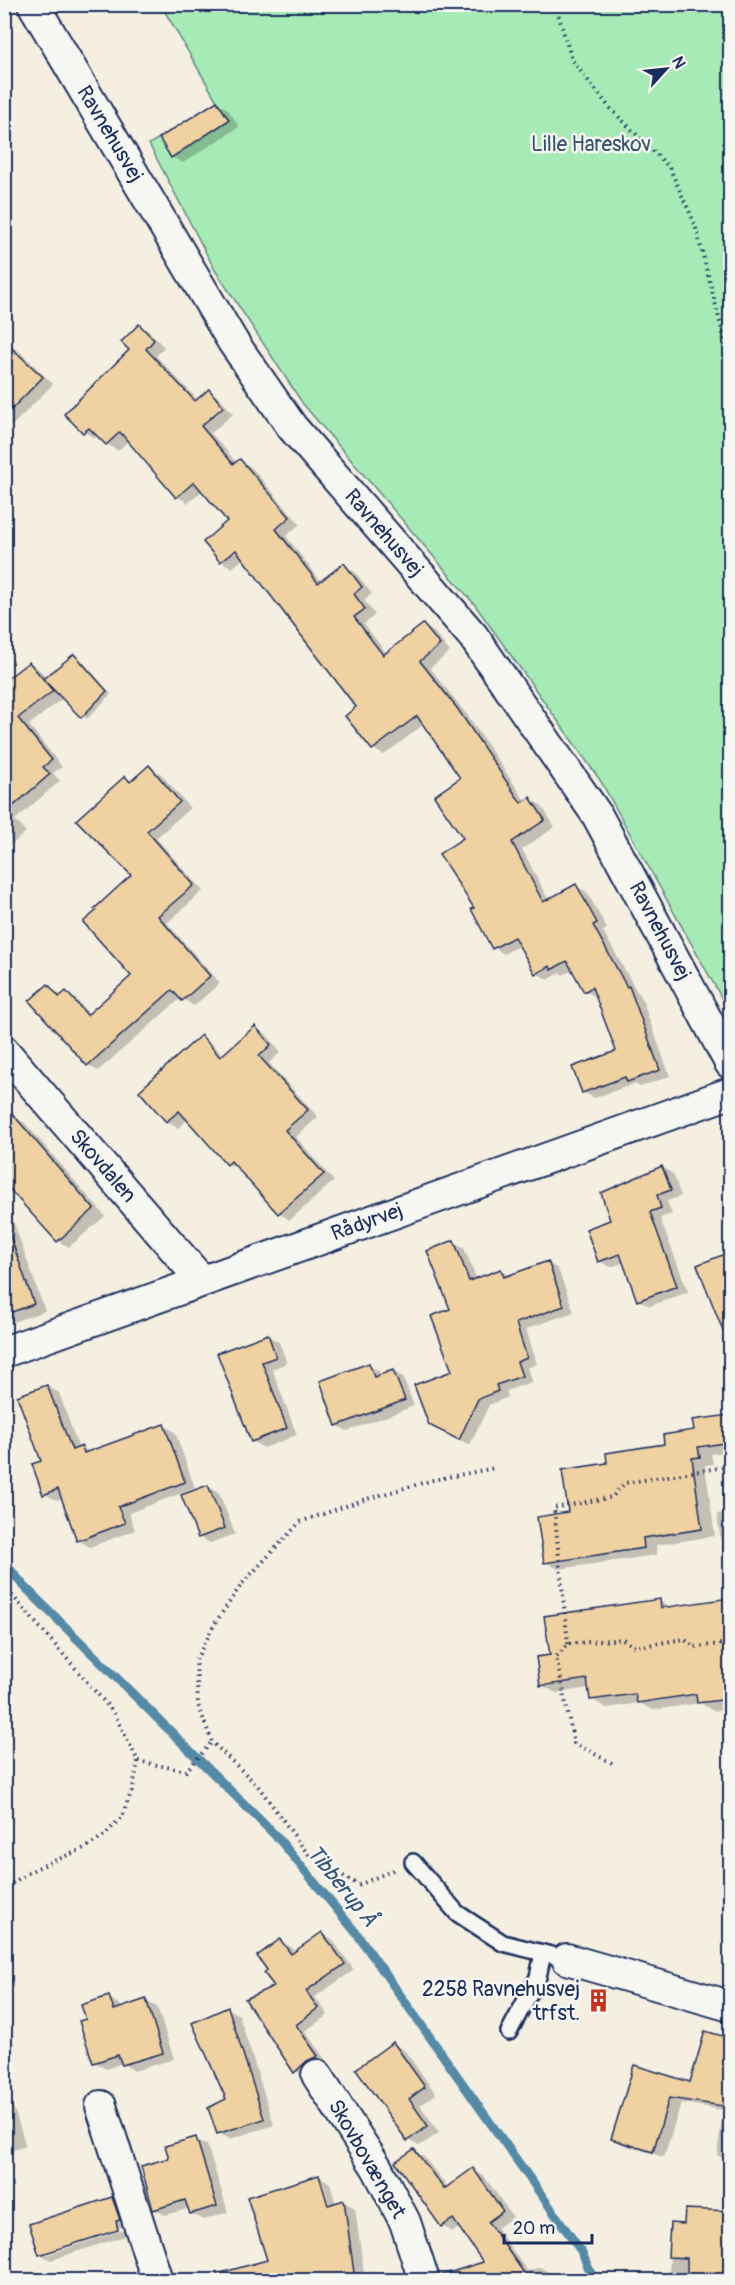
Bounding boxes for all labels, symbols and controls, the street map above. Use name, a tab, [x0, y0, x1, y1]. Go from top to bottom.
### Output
north arrow	[636, 39, 696, 99]
text: N	[667, 53, 690, 72]
street label: Ravnehusvej	[71, 81, 149, 187]
park label: Lille Hareskov	[531, 131, 651, 158]
street label: Ravnehusvej	[338, 483, 430, 583]
street label: Ravnehusvej	[623, 877, 697, 985]
street label: Skovdalen	[64, 1124, 142, 1208]
street label: Rådyrvej	[327, 1197, 407, 1247]
water label: Tibberup Å	[300, 1839, 384, 1933]
place label: 2258 Ravnehusvej trfst.	[422, 1976, 580, 2027]
building icon: 2258 Ravnehusvej trfst.	[585, 1988, 611, 2014]
street label: Skovbovænget	[322, 2095, 412, 2224]
scale bar	[504, 2207, 592, 2245]
text: 20 m	[513, 2217, 555, 2240]

